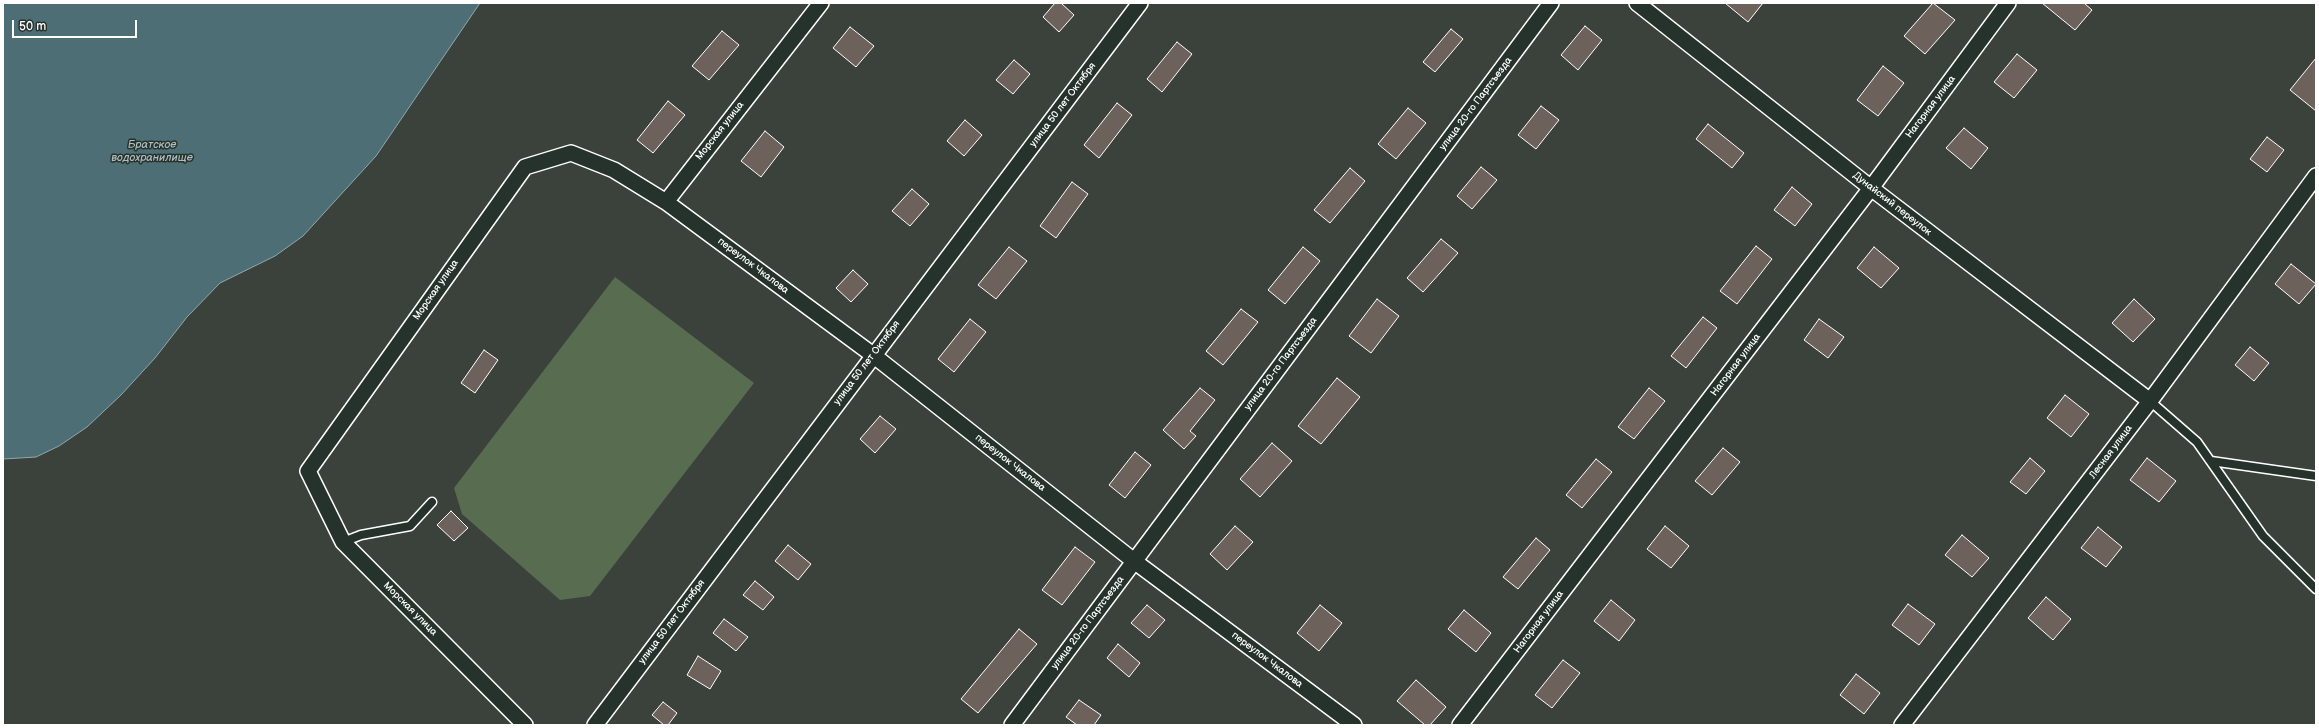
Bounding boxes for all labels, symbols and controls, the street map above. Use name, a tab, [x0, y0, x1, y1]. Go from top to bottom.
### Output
scale bar	[14, 12, 139, 38]
text: 50 m	[19, 19, 46, 34]
street label: улица 20-го Партсъезда	[1437, 55, 1515, 153]
street label: улица 50 лет Октября	[1027, 60, 1099, 150]
street label: Нагорная улица	[1904, 73, 1958, 141]
street label: Морская улица	[693, 99, 747, 163]
water label: Братское водохранилище	[111, 138, 193, 164]
street label: Дунайский переулок	[1850, 170, 1934, 238]
street label: переулок Чкалова	[715, 235, 791, 297]
street label: Морская улица	[411, 257, 461, 323]
street label: улица 20-го Партсъезда	[1242, 315, 1320, 413]
street label: улица 50 лет Октября	[831, 318, 903, 408]
street label: Нагорная улица	[1709, 331, 1763, 399]
street label: Лесная улица	[2087, 423, 2135, 481]
street label: переулок Чкалова	[972, 432, 1048, 494]
street label: улица 20-го Партсъезда	[1049, 574, 1127, 672]
street label: улица 50 лет Октября	[636, 577, 708, 667]
street label: Морская улица	[381, 580, 439, 638]
street label: Нагорная улица	[1512, 588, 1566, 656]
street label: переулок Чкалова	[1229, 629, 1305, 691]

